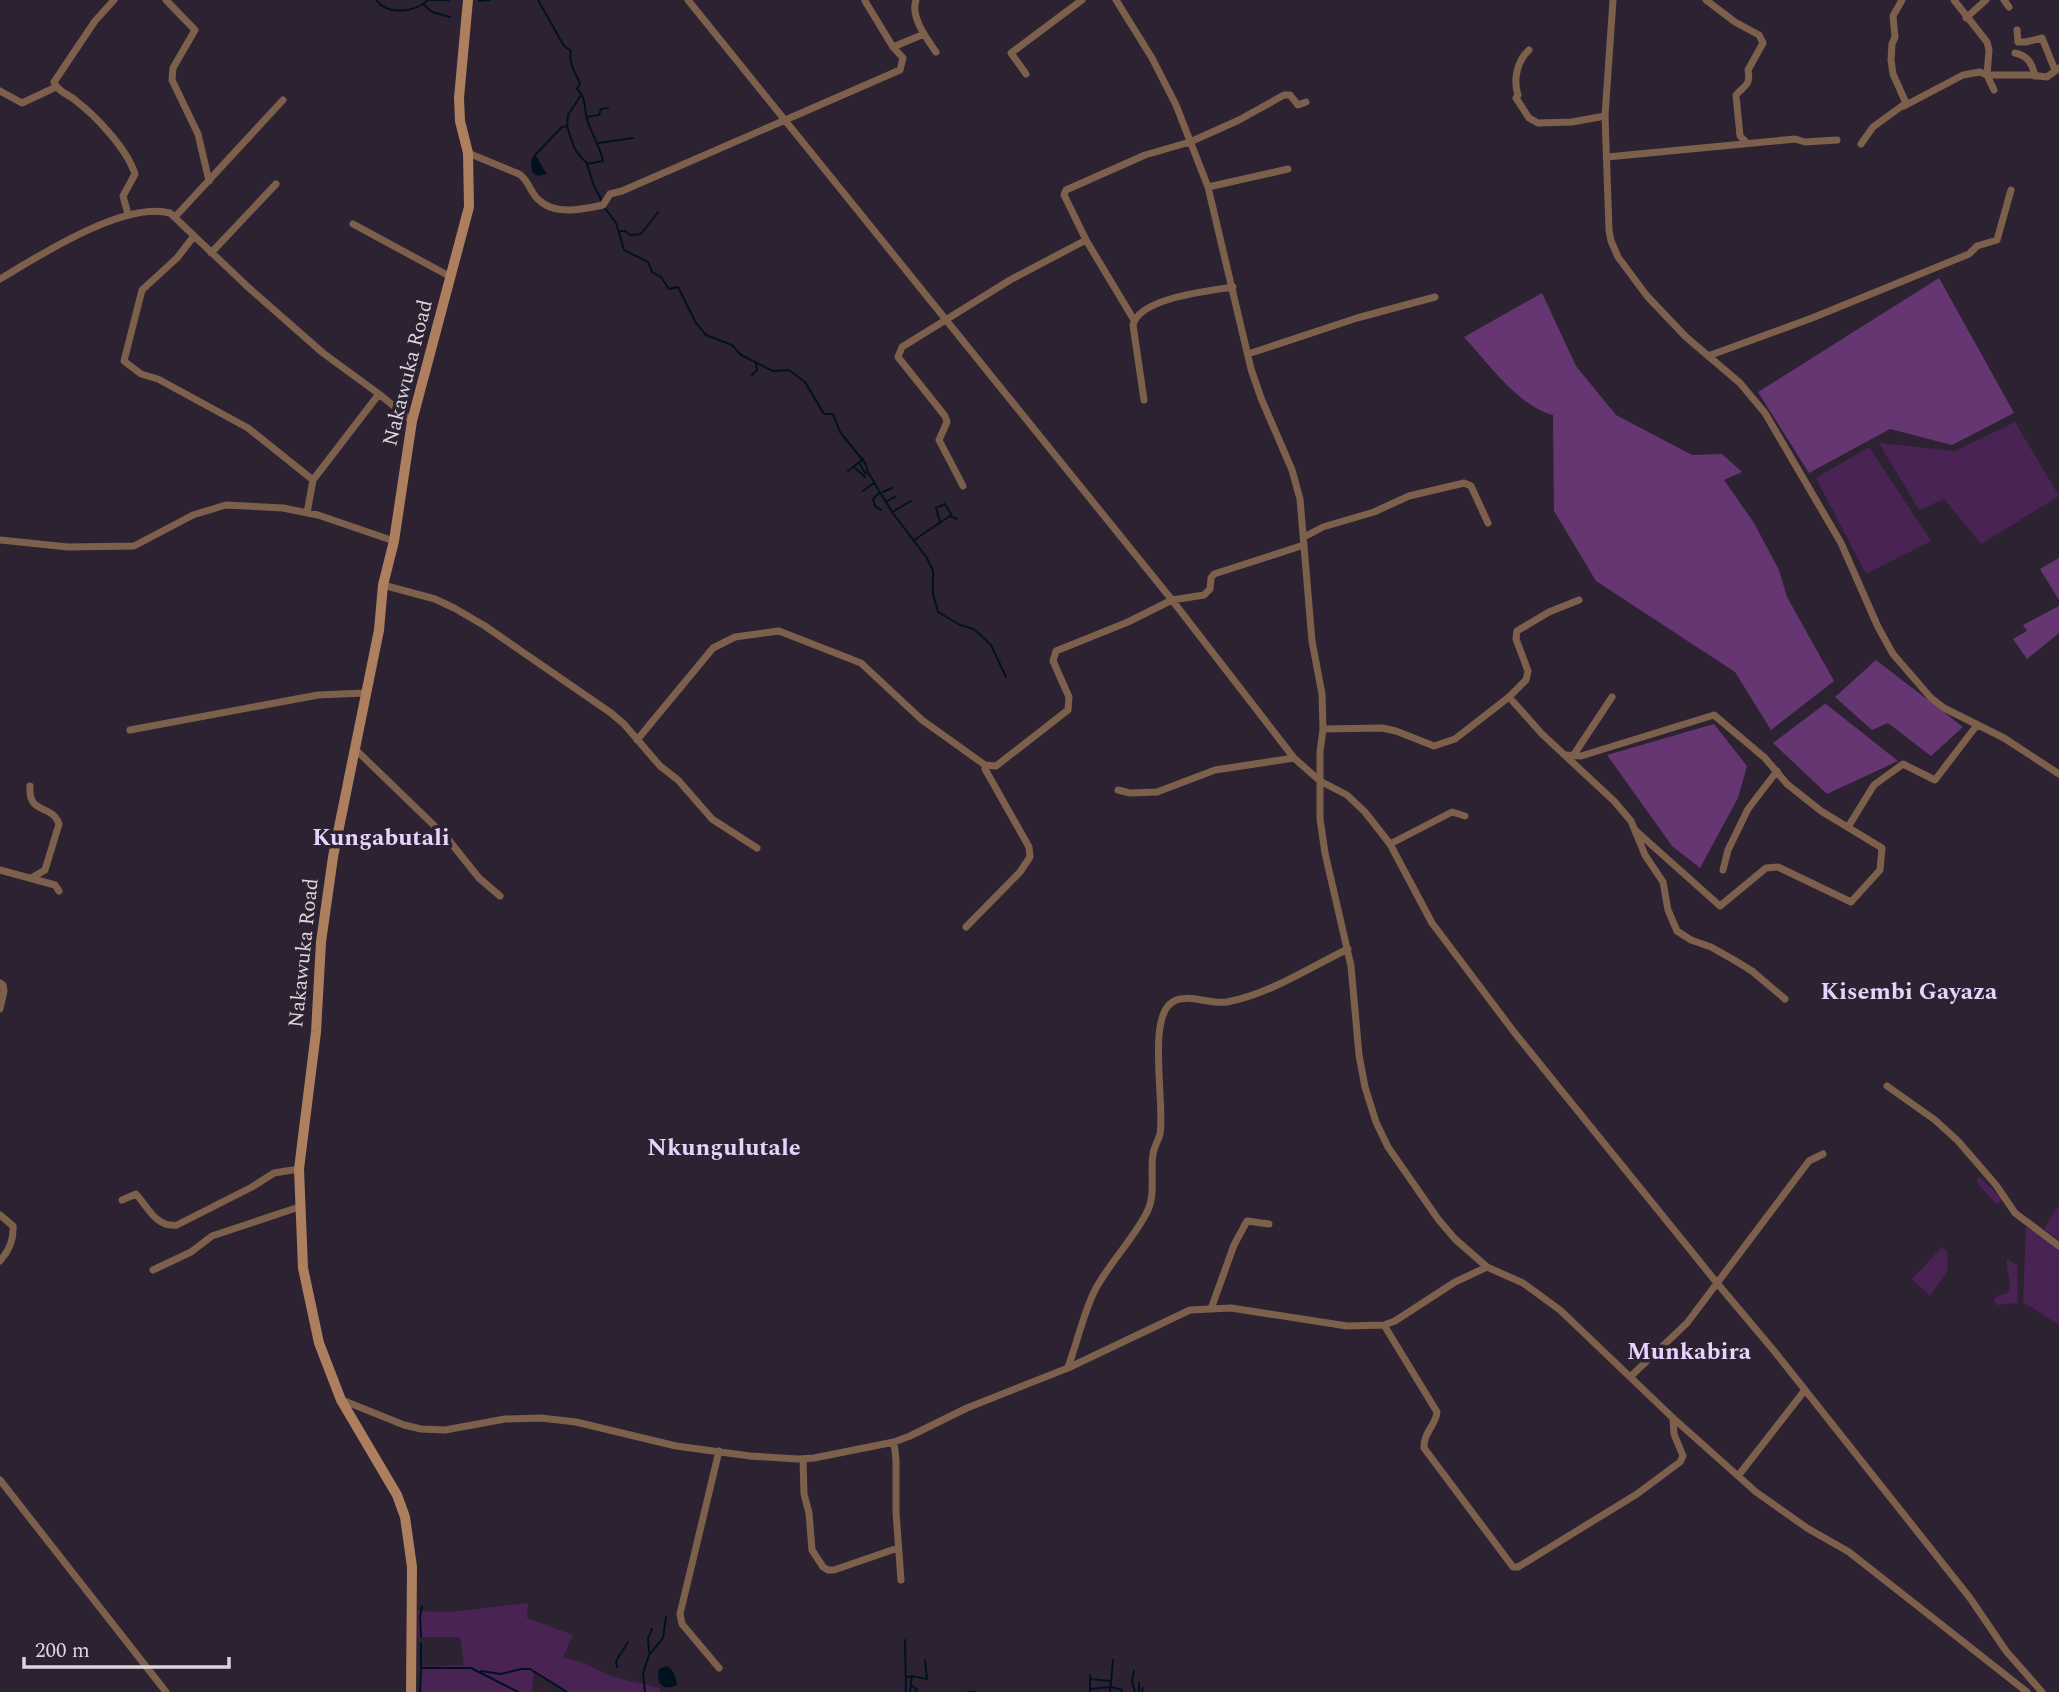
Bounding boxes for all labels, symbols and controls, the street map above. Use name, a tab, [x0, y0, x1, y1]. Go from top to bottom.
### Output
street label: Nakawuka Road	[374, 296, 442, 450]
district label: Kungabutali	[312, 820, 450, 856]
street label: Nakawuka Road	[280, 877, 328, 1029]
district label: Kisembi Gayaza	[1821, 974, 1998, 1010]
district label: Nkungulutale	[647, 1130, 801, 1166]
district label: Munkabira	[1627, 1334, 1752, 1370]
scale bar	[24, 1626, 229, 1670]
text: 200 m	[35, 1635, 90, 1667]

